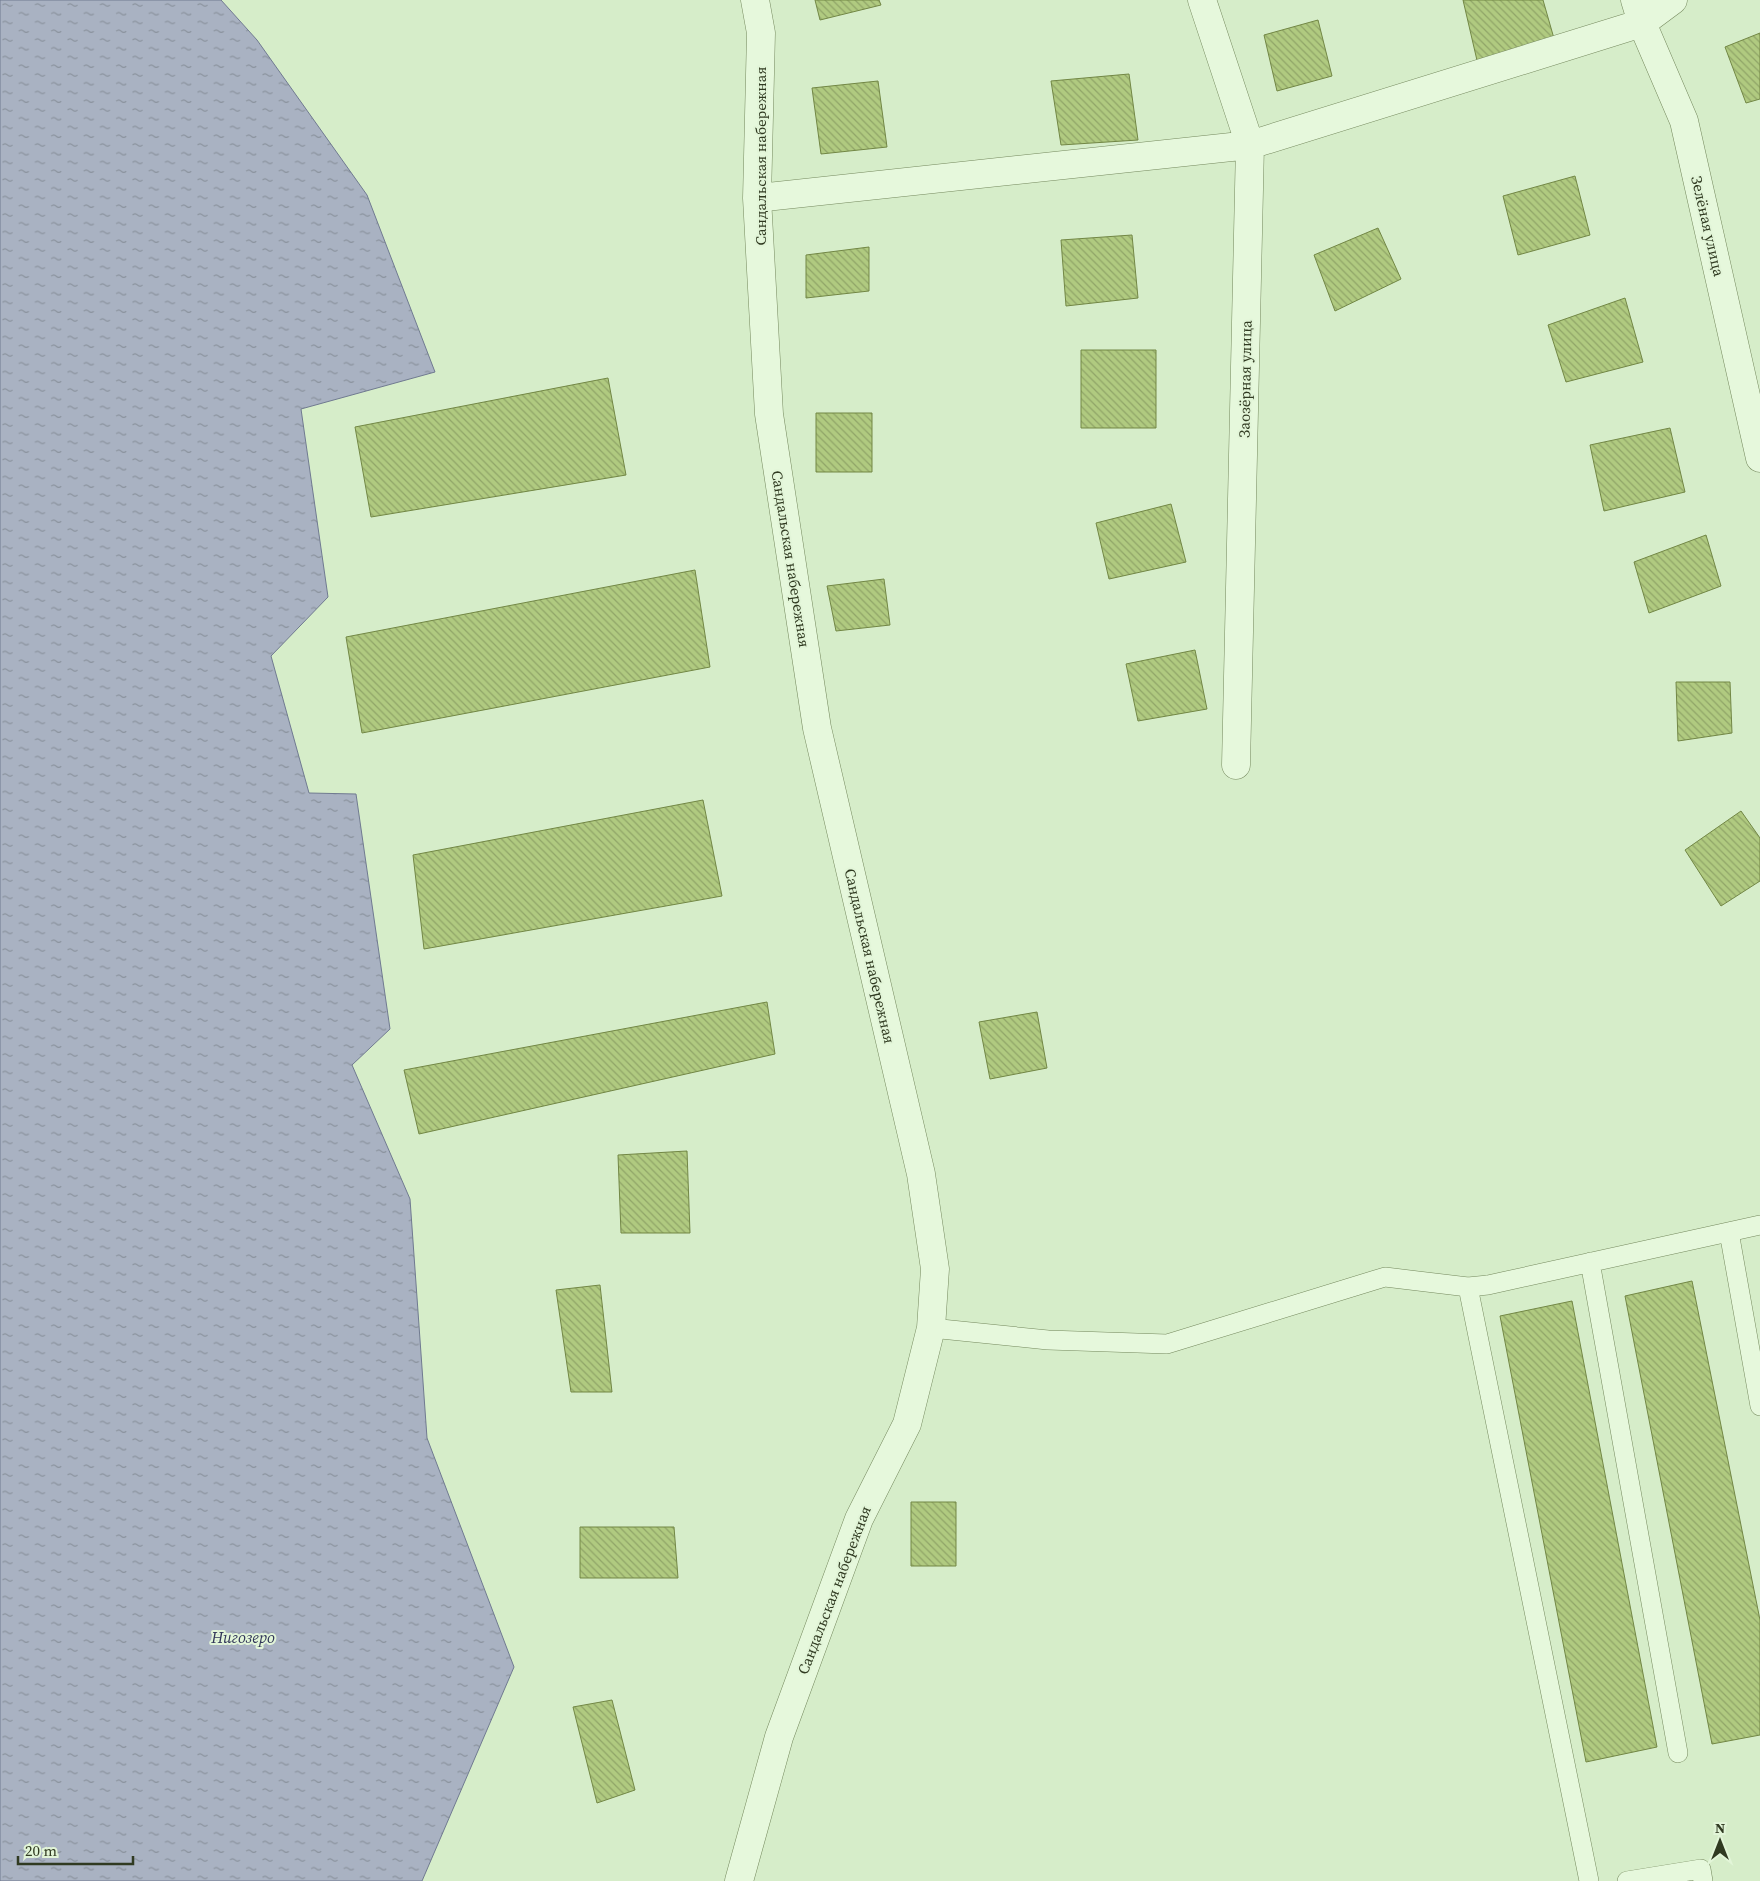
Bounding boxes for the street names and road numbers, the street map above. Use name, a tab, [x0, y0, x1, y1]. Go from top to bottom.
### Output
street label: Сандальская набережная	[750, 67, 771, 245]
street label: Зелёная улица	[1686, 174, 1730, 279]
street label: Заозёрная улица	[1233, 320, 1257, 438]
street label: Сандальская набережная	[767, 469, 815, 649]
street label: Сандальская набережная	[840, 866, 900, 1046]
street label: Сандальская набережная	[792, 1503, 876, 1677]

